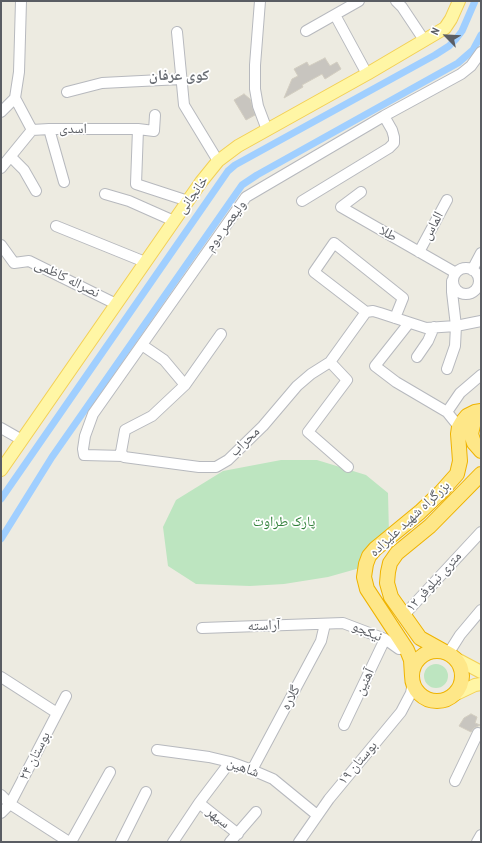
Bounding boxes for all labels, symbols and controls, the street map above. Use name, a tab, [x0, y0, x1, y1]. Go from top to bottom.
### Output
north arrow	[426, 16, 466, 56]
text: N	[427, 25, 443, 37]
district label: کوی عرفان	[149, 67, 209, 85]
street label: اسدی	[59, 121, 87, 137]
street label: خانجانی	[174, 173, 212, 217]
street label: ولیعصر دوم	[202, 197, 250, 255]
street label: الماس	[419, 209, 447, 243]
street label: طلا	[376, 222, 400, 246]
street label: نصراله کاظمی	[32, 256, 102, 302]
street label: محراب	[226, 424, 264, 460]
street label: بزرگراه شهید علیزاده	[366, 477, 454, 561]
park label: پارک طراوت	[253, 514, 315, 530]
street label: ۱۲ متری نیلوفر	[403, 548, 465, 616]
street label: آراسته	[247, 617, 281, 635]
street label: نیکجو	[349, 618, 385, 646]
street label: آهنین	[352, 666, 378, 698]
street label: گلاره	[278, 683, 304, 713]
street label: بوستان ۲۴	[16, 729, 54, 783]
street label: بوستان ۱۹	[335, 738, 381, 788]
street label: شاهین	[225, 754, 261, 782]
street label: سپهر	[203, 804, 233, 832]

